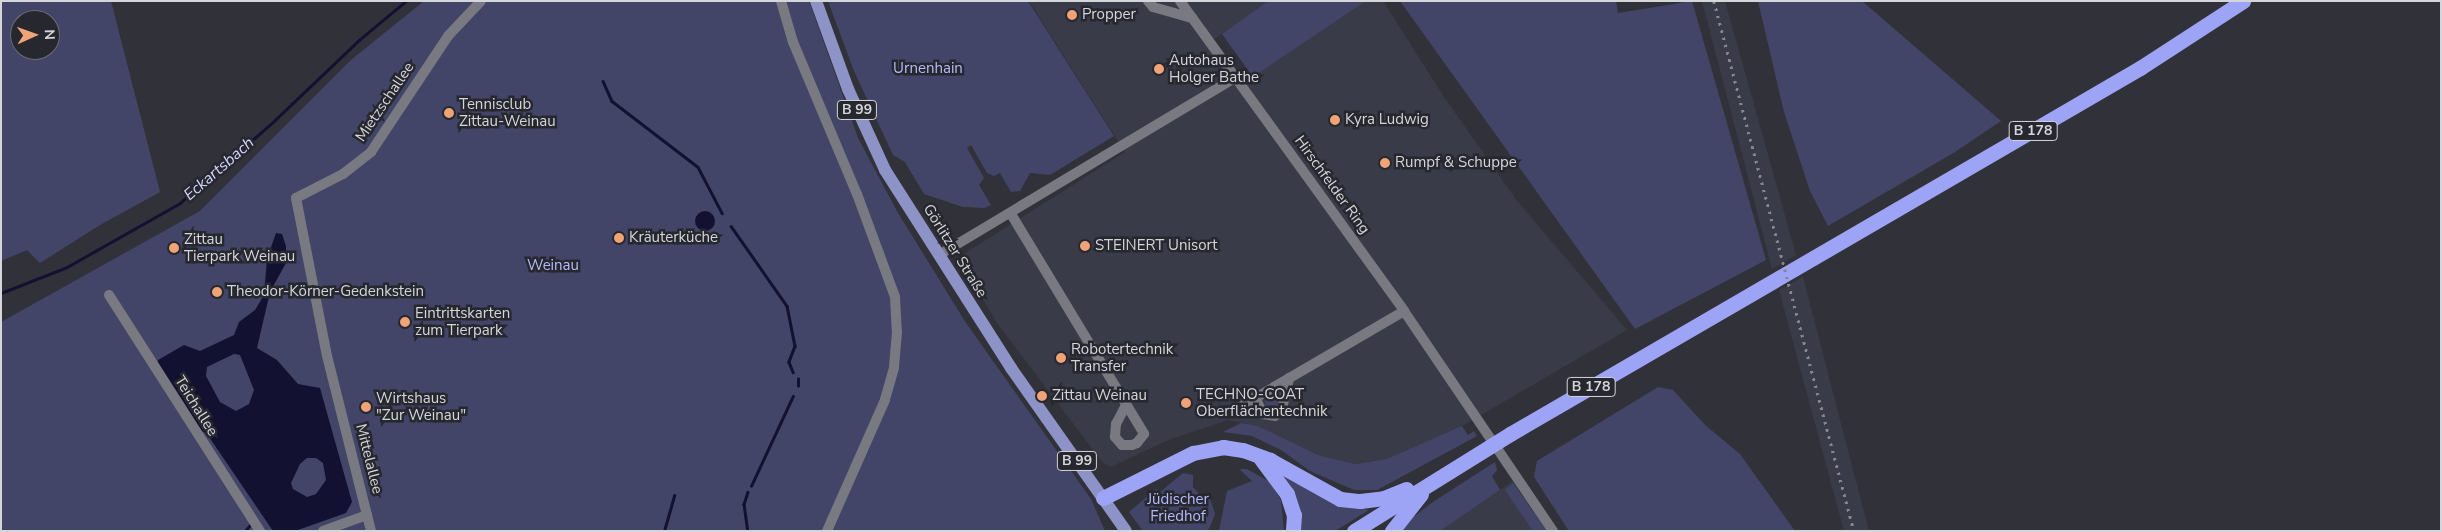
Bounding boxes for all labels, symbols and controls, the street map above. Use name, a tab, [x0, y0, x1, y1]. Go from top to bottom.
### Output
place label: Propper	[1082, 6, 1136, 24]
marker: Propper	[1066, 9, 1078, 21]
north arrow	[10, 10, 60, 60]
text: N	[40, 29, 59, 40]
place label: Autohaus Holger Bathe	[1169, 51, 1259, 86]
street label: Mietzschallee	[352, 59, 418, 145]
park label: Urnenhain	[893, 60, 963, 78]
marker: Autohaus Holger Bathe	[1153, 63, 1165, 75]
place label: Tennisclub Zittau-Weinau	[459, 95, 556, 130]
road number: B 99	[836, 98, 878, 122]
marker: Tennisclub Zittau-Weinau	[443, 107, 455, 119]
place label: Kyra Ludwig	[1345, 111, 1429, 129]
marker: Kyra Ludwig	[1329, 114, 1341, 126]
road number: B 178	[2008, 120, 2058, 142]
street label: Hirschfelder Ring	[1290, 132, 1374, 238]
water label: Eckartsbach	[180, 133, 258, 205]
place label: Rumpf & Schuppe	[1395, 154, 1517, 172]
marker: Rumpf & Schuppe	[1379, 157, 1391, 169]
street label: Görlitzer Straße	[919, 201, 991, 301]
place label: Kräuterküche	[629, 229, 718, 247]
place label: Zittau Tierpark Weinau	[184, 230, 295, 265]
marker: Kräuterküche	[613, 232, 625, 244]
place label: STEINERT Unisort	[1095, 237, 1218, 255]
marker: STEINERT Unisort	[1079, 240, 1091, 252]
marker: Zittau Tierpark Weinau	[168, 242, 180, 254]
park label: Weinau	[527, 257, 579, 275]
place label: Theodor-Körner-Gedenkstein	[227, 283, 424, 301]
marker: Theodor-Körner-Gedenkstein	[211, 286, 223, 298]
place label: Eintrittskarten zum Tierpark	[415, 304, 510, 339]
marker: Eintrittskarten zum Tierpark	[399, 316, 411, 328]
place label: Robotertechnik Transfer	[1071, 340, 1173, 375]
marker: Robotertechnik Transfer	[1055, 352, 1067, 364]
street label: Teichallee	[170, 373, 222, 439]
road number: B 178	[1566, 376, 1616, 398]
place label: TECHNO-COAT Oberflächentechnik	[1196, 385, 1327, 420]
place label: Zittau Weinau	[1052, 387, 1147, 405]
place label: Wirtshaus "Zur Weinau"	[376, 389, 466, 424]
marker: Zittau Weinau	[1036, 390, 1048, 402]
marker: TECHNO-COAT Oberflächentechnik	[1180, 397, 1192, 409]
marker: Wirtshaus "Zur Weinau"	[360, 401, 372, 413]
street label: Mittelallee	[352, 422, 386, 496]
road number: B 99	[1056, 450, 1098, 472]
park label: Jüdischer Friedhof	[1147, 490, 1209, 525]

